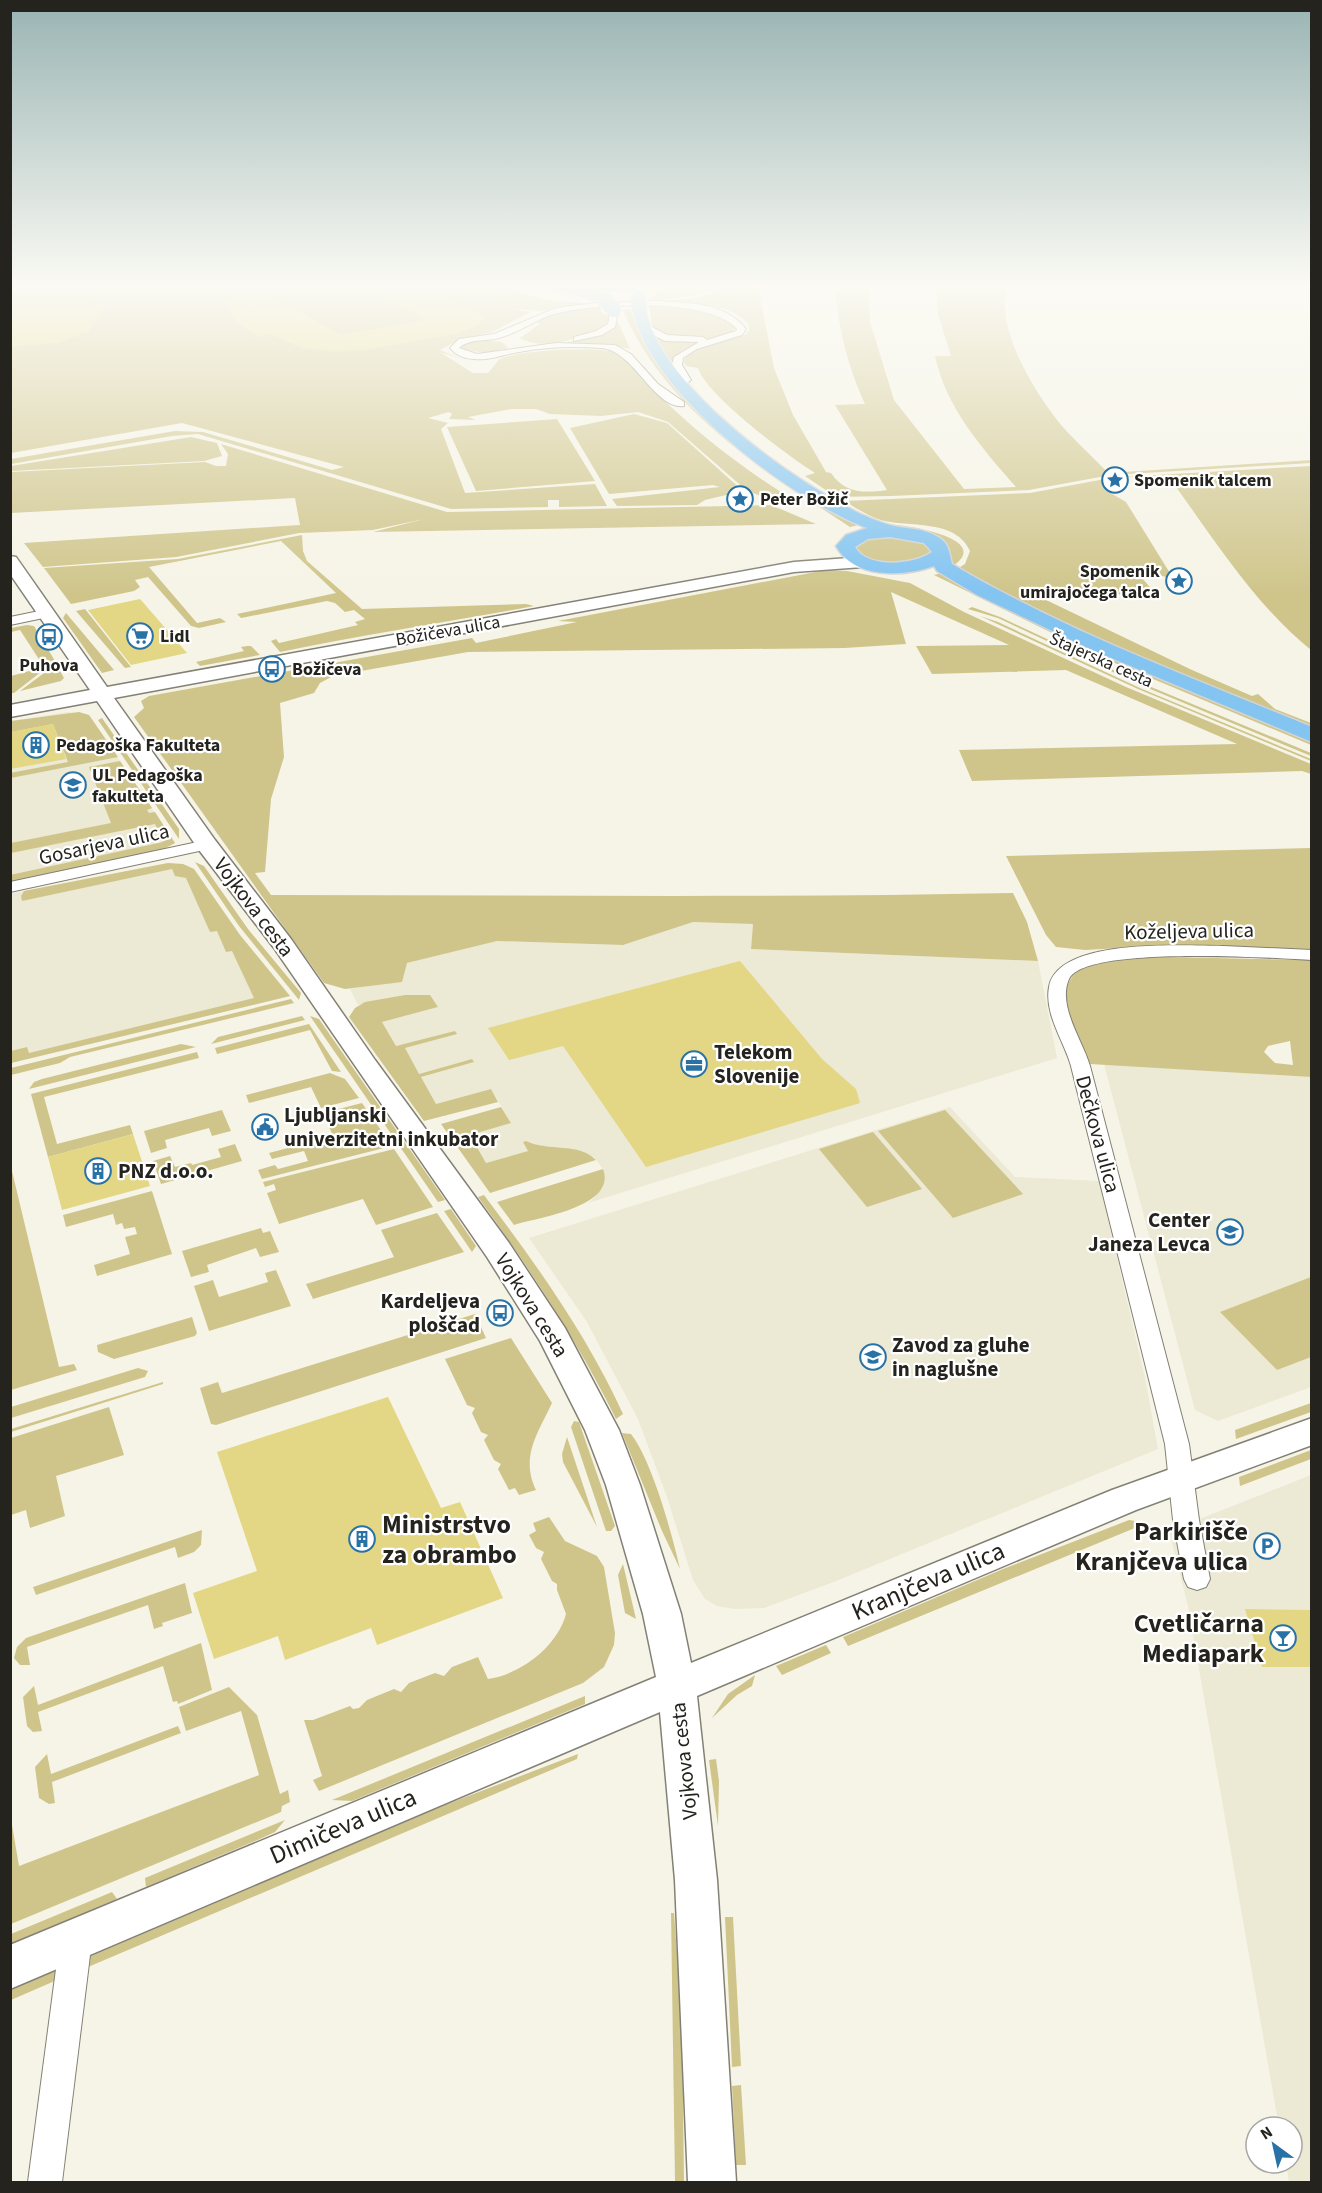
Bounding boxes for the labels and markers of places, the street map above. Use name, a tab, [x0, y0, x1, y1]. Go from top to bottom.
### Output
place icon: Spomenik talcem	[1100, 465, 1130, 495]
place label: Spomenik talcem	[1134, 468, 1272, 493]
place icon: Peter Božič	[725, 484, 755, 514]
place label: Peter Božič	[760, 487, 849, 512]
place label: Spomenik umirajočega talca	[1020, 559, 1160, 605]
place icon: Spomenik umirajočega talca	[1164, 566, 1194, 596]
supermarket icon: Lidl	[125, 621, 155, 651]
bus stop icon: Puhova	[34, 622, 64, 652]
place label: Lidl	[160, 624, 190, 649]
place label: Puhova	[19, 653, 79, 678]
bus stop icon: Božičeva	[257, 654, 287, 684]
place label: Božičeva	[292, 657, 362, 682]
building icon: Pedagoška Fakulteta	[21, 730, 51, 760]
place label: Pedagoška Fakulteta	[56, 733, 220, 758]
place label: UL Pedagoška fakulteta	[92, 763, 203, 809]
school or university icon: UL Pedagoška fakulteta	[58, 770, 88, 800]
place label: Telekom Slovenije	[714, 1037, 799, 1091]
office icon: Telekom Slovenije	[679, 1049, 709, 1079]
place label: Ljubljanski univerzitetni inkubator	[284, 1100, 499, 1154]
public building icon: Ljubljanski univerzitetni inkubator	[250, 1112, 280, 1142]
building icon: PNZ d.o.o.	[83, 1156, 113, 1186]
place label: PNZ d.o.o.	[118, 1156, 213, 1186]
place label: Center Janeza Levca	[1088, 1205, 1211, 1259]
school or university icon: Center Janeza Levca	[1215, 1217, 1245, 1247]
place label: Kardeljeva ploščad	[381, 1286, 480, 1340]
bus stop icon: Kardeljeva ploščad	[485, 1298, 515, 1328]
place label: Zavod za gluhe in naglušne	[892, 1330, 1030, 1384]
school or university icon: Zavod za gluhe in naglušne	[858, 1342, 888, 1372]
place label: Ministrstvo za obrambo	[382, 1506, 517, 1573]
place label: Parkirišče Kranjčeva ulica	[1075, 1513, 1248, 1580]
building icon: Ministrstvo za obrambo	[347, 1524, 377, 1554]
parking icon: Parkirišče Kranjčeva ulica	[1252, 1531, 1282, 1561]
place label: Cvetličarna Mediapark	[1134, 1605, 1265, 1672]
bar icon: Cvetličarna Mediapark	[1268, 1623, 1298, 1653]

